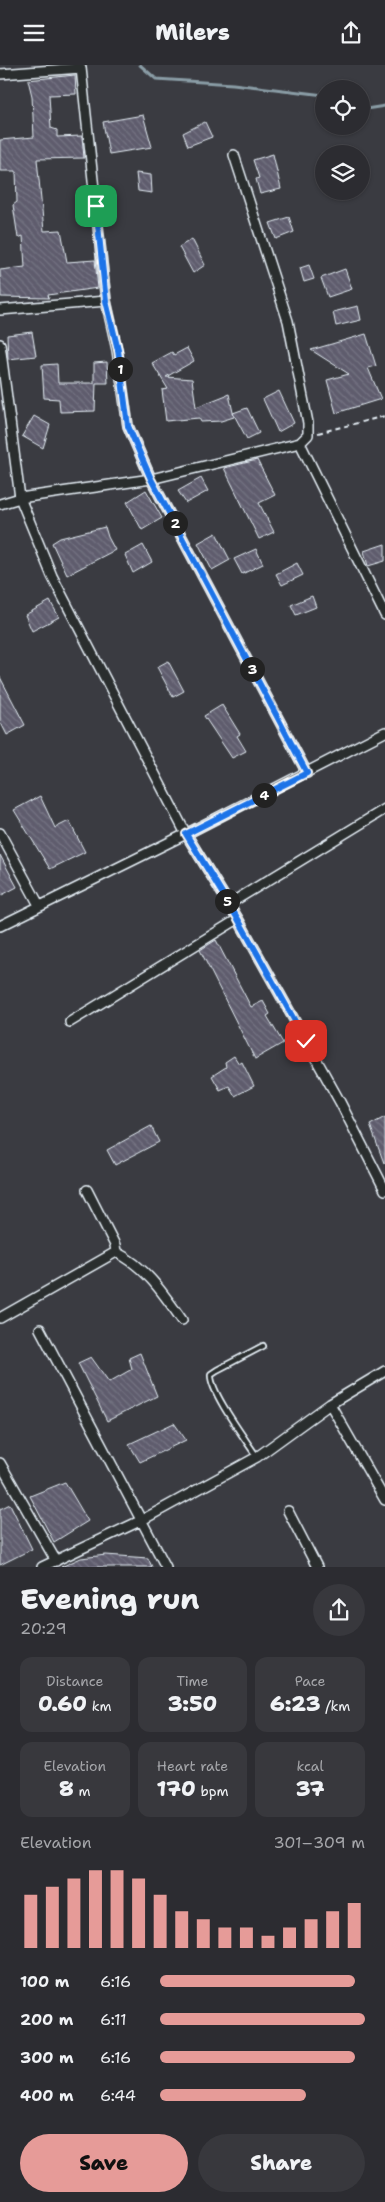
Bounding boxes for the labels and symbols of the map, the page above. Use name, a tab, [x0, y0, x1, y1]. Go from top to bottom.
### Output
pin	[75, 185, 117, 227]
pin: 1	[108, 357, 132, 381]
pin: 2	[162, 511, 188, 535]
pin: 3	[240, 657, 264, 681]
pin: 4	[252, 783, 276, 807]
pin: 5	[214, 889, 240, 913]
pin	[285, 1020, 327, 1062]

